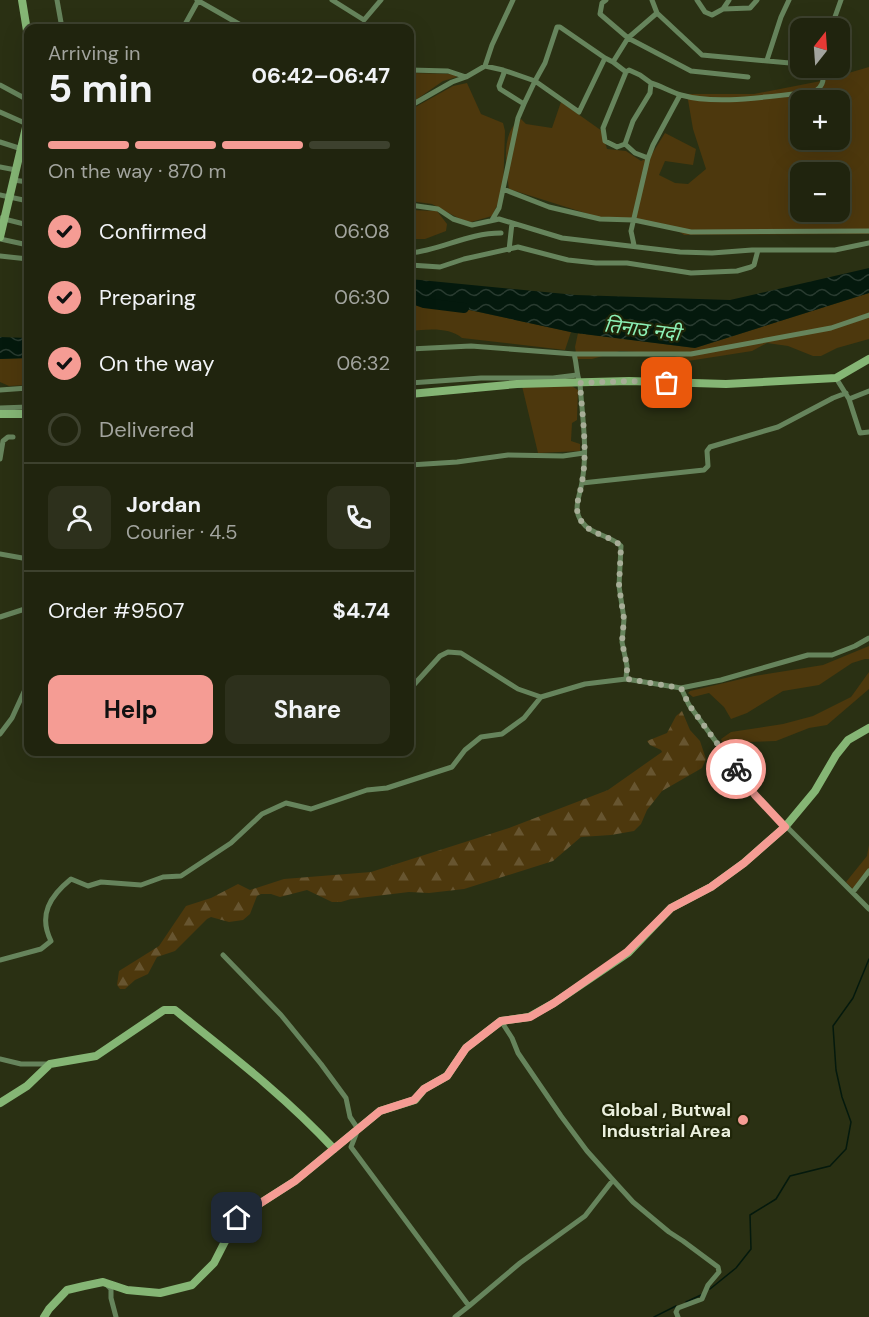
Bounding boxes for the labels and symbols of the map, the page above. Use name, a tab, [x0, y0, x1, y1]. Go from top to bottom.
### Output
north arrow	[790, 18, 850, 78]
water label: तिनाउ नदी	[603, 311, 685, 347]
pin	[641, 357, 692, 408]
courier	[706, 739, 766, 799]
place label: Global , Butwal Industrial Area	[601, 1098, 731, 1143]
marker: Global , Butwal Industrial Area	[736, 1113, 750, 1127]
pin	[211, 1192, 262, 1243]

